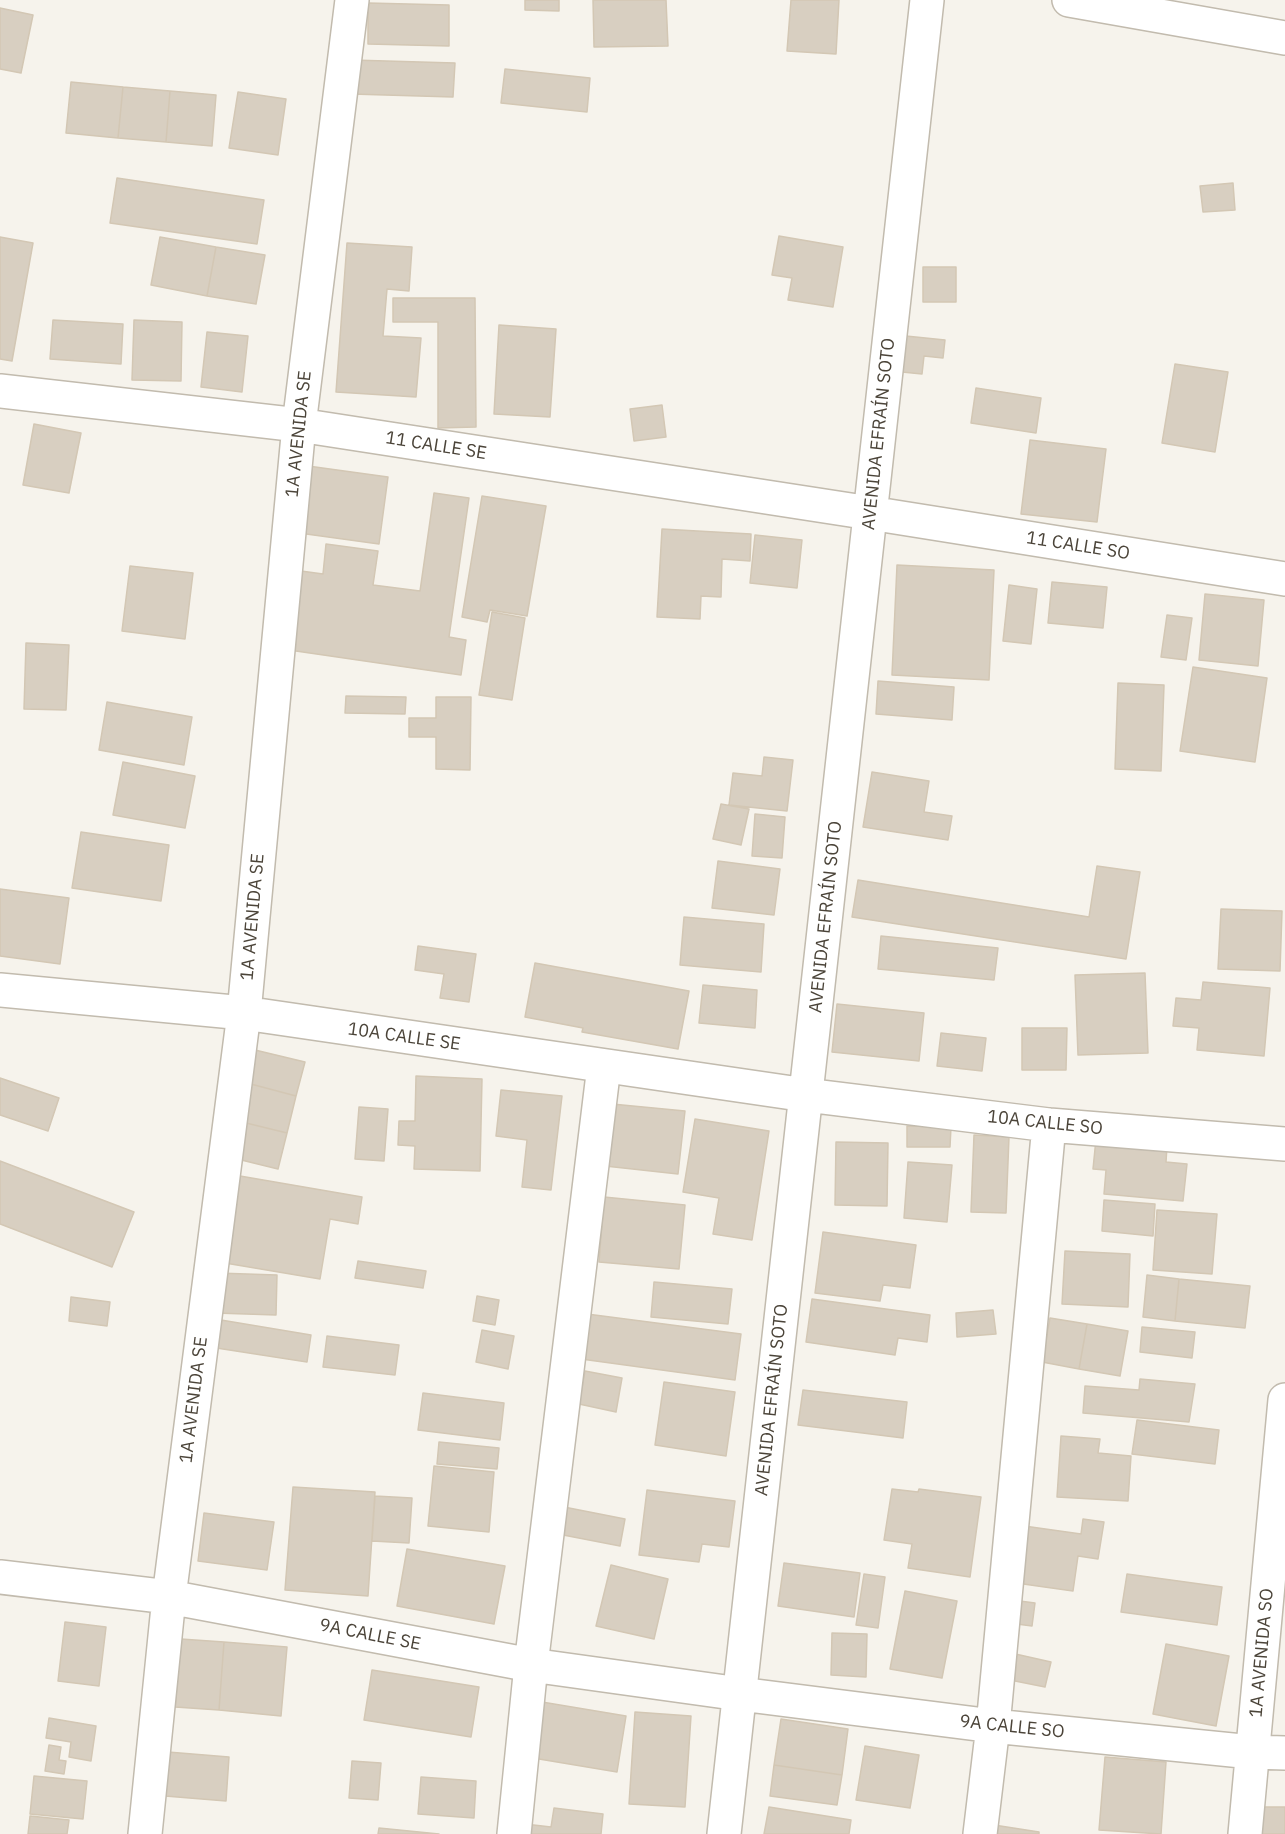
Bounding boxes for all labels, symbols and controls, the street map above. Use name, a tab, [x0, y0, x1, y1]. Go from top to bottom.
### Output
street label: AVENIDA EFRAÍN SOTO	[858, 337, 900, 531]
street label: 1A AVENIDA SE	[282, 370, 316, 498]
street label: 11 CALLE SE	[384, 427, 488, 465]
street label: 11 CALLE SO	[1025, 527, 1131, 565]
street label: AVENIDA EFRAÍN SOTO	[805, 820, 847, 1014]
street label: 1A AVENIDA SE	[237, 853, 269, 981]
street label: 10A CALLE SE	[346, 1018, 462, 1056]
street label: 10A CALLE SO	[986, 1106, 1104, 1140]
street label: AVENIDA EFRAÍN SOTO	[751, 1303, 793, 1497]
street label: 1A AVENIDA SE	[176, 1335, 212, 1465]
street label: 1A AVENIDA SO	[1246, 1587, 1278, 1719]
street label: 9A CALLE SE	[317, 1615, 423, 1655]
street label: 9A CALLE SO	[959, 1711, 1065, 1743]

